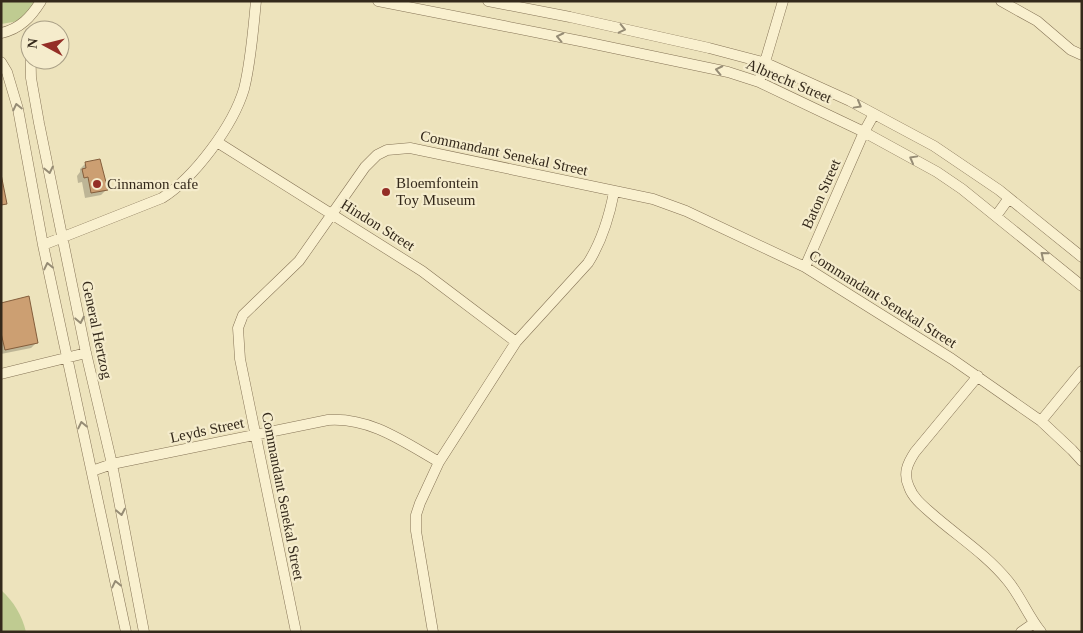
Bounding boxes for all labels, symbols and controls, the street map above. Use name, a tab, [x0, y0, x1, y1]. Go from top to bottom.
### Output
north arrow	[20, 20, 70, 70]
one-way arrow	[617, 23, 626, 34]
one-way arrow	[555, 32, 564, 43]
text: N	[25, 38, 41, 49]
street label: Albrecht Street	[744, 56, 835, 107]
one-way arrow	[714, 66, 723, 76]
one-way arrow	[853, 99, 862, 109]
one-way arrow	[12, 102, 23, 111]
street label: Commandant Senekal Street	[419, 127, 590, 179]
street label: Baton Street	[799, 156, 844, 231]
one-way arrow	[910, 156, 919, 166]
one-way arrow	[43, 166, 54, 175]
place label: Bloemfontein Toy Museum	[396, 175, 479, 208]
place label: Cinnamon cafe	[107, 176, 199, 192]
marker: Cinnamon cafe	[91, 178, 103, 190]
marker: Bloemfontein Toy Museum	[380, 186, 392, 198]
street label: Hindon Street	[338, 196, 418, 254]
street label: Commandant Senekal Street	[806, 247, 960, 351]
one-way arrow	[1041, 253, 1050, 261]
one-way arrow	[43, 262, 54, 271]
street label: General Hertzog	[79, 280, 115, 381]
one-way arrow	[74, 316, 84, 325]
street label: Commandant Senekal Street	[259, 411, 307, 582]
street label: Leyds Street	[168, 414, 246, 446]
one-way arrow	[77, 421, 88, 430]
one-way arrow	[115, 508, 126, 517]
one-way arrow	[112, 580, 122, 588]

